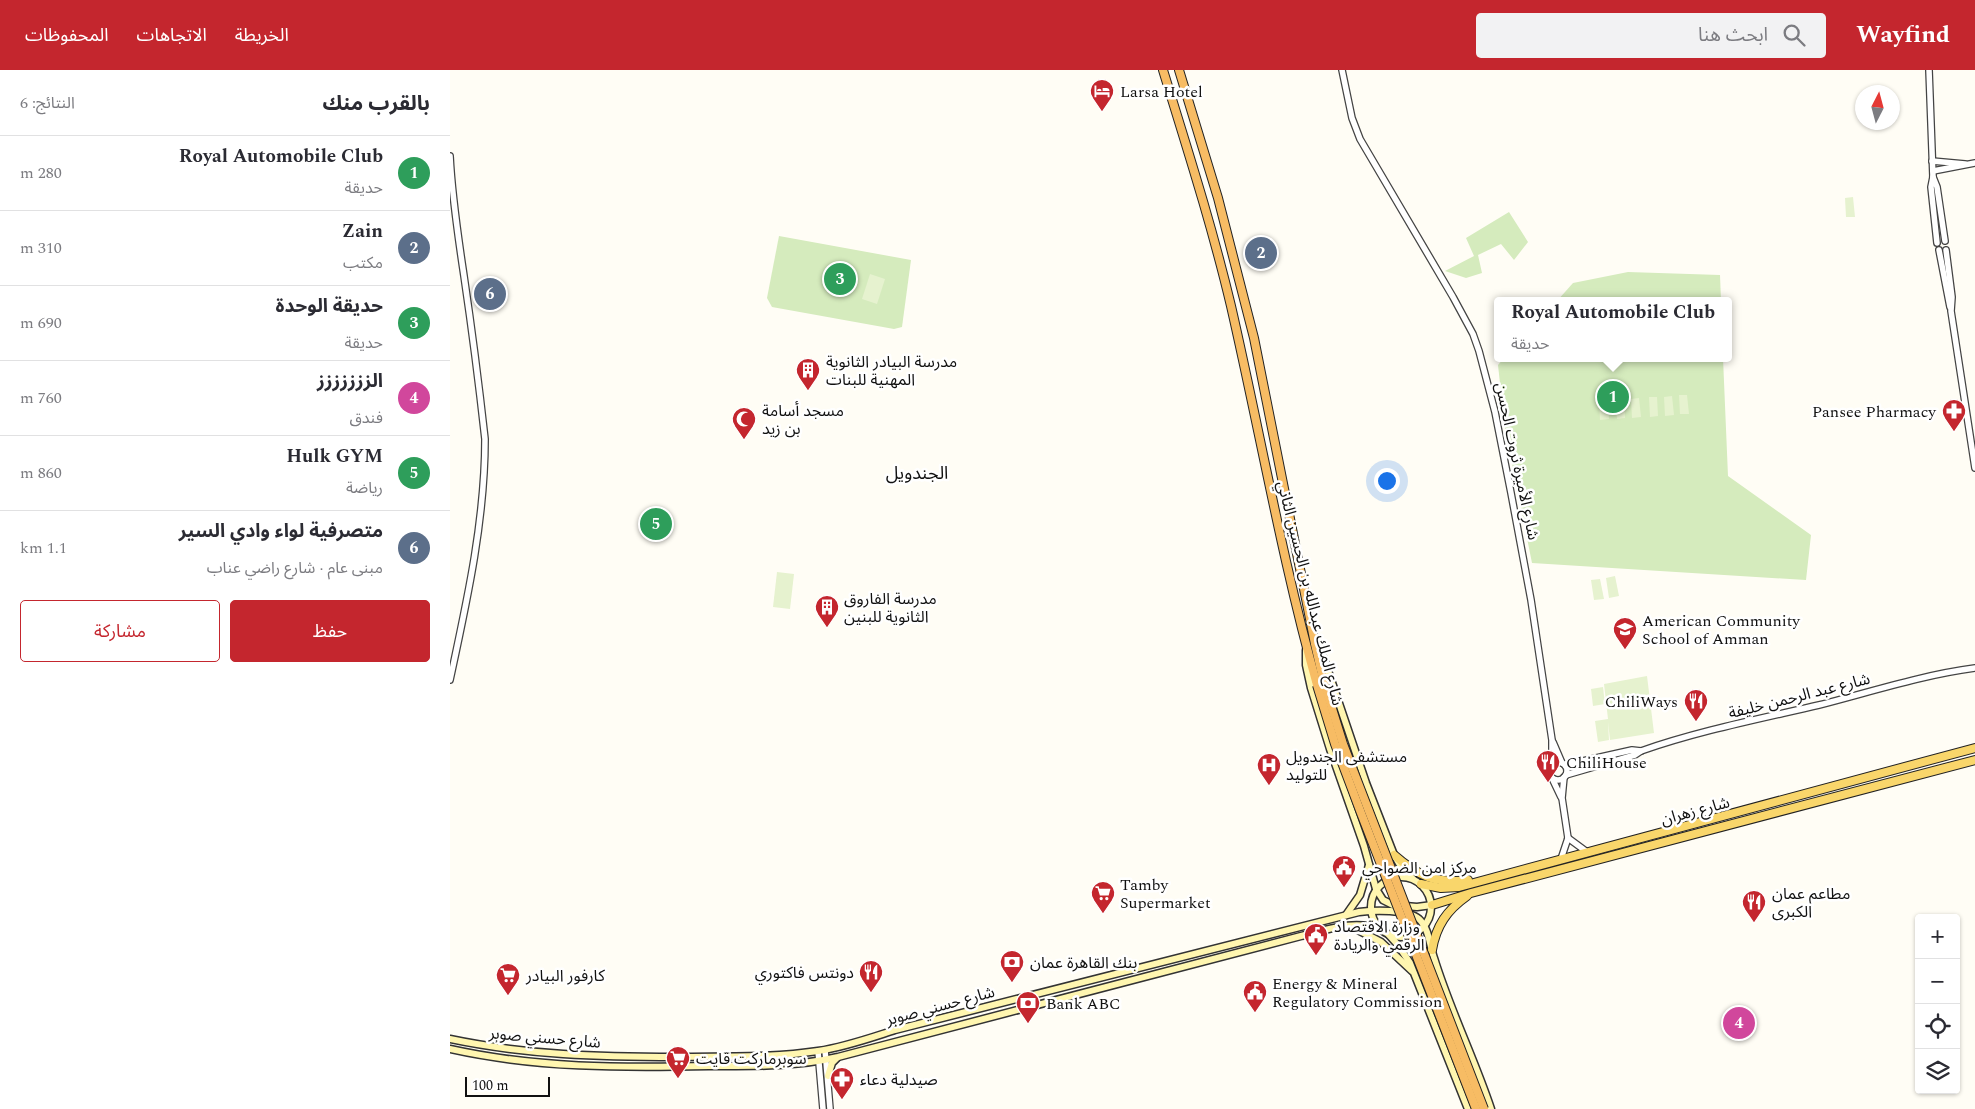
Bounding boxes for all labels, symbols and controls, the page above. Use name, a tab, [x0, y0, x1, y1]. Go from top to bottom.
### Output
search box	[1476, 13, 1826, 58]
text: Wayfind	[1856, 17, 1950, 53]
text: ابحث هنا	[1698, 21, 1768, 50]
icon: search	[1780, 21, 1808, 49]
text: المحفوظات	[25, 22, 109, 49]
text: الاتجاهات	[137, 22, 207, 49]
text: الخريطة	[235, 22, 289, 49]
hotel icon: Larsa Hotel	[1089, 78, 1115, 112]
place label: Larsa Hotel	[1120, 80, 1203, 104]
north arrow	[1855, 85, 1900, 130]
text: بالقرب منك	[322, 88, 430, 120]
text: النتائج: 6	[20, 91, 75, 115]
text: Royal Automobile Club	[179, 142, 383, 171]
text: 280 m	[20, 161, 62, 185]
text: 1	[410, 161, 419, 185]
text: حديقة	[345, 176, 383, 200]
text: Zain	[342, 217, 383, 246]
pin: 2	[1245, 234, 1277, 272]
text: 310 m	[20, 236, 62, 260]
text: 2	[410, 236, 419, 260]
text: مكتب	[343, 251, 383, 275]
pin: 3	[824, 260, 856, 298]
pin: 6	[474, 275, 506, 313]
text: حديقة الوحدة	[275, 292, 383, 321]
popup	[1494, 297, 1732, 362]
text: Royal Automobile Club	[1511, 298, 1715, 327]
text: 690 m	[20, 311, 62, 335]
text: 3	[410, 311, 419, 335]
text: حديقة	[345, 331, 383, 355]
text: حديقة	[1511, 332, 1549, 356]
place label: مدرسة البيادر الثانوية المهنية للبنات	[826, 350, 957, 392]
building icon: مدرسة البيادر الثانوية المهنية للبنات	[795, 357, 821, 391]
text: الززززززز	[317, 367, 383, 396]
pin: 1	[1597, 378, 1629, 416]
street label: شارع الأميرة ثروت الحسن	[1489, 380, 1545, 542]
text: 760 m	[20, 386, 62, 410]
text: 4	[410, 386, 419, 410]
pharmacy icon: Pansee Pharmacy	[1941, 398, 1967, 432]
place label: مسجد أسامة بن زيد	[762, 399, 844, 441]
place label: Pansee Pharmacy	[1812, 400, 1937, 424]
text: فندق	[349, 406, 383, 430]
mosque icon: مسجد أسامة بن زيد	[731, 406, 757, 440]
text: Hulk GYM	[286, 442, 383, 471]
district label: الجندويل	[886, 460, 948, 487]
text: 860 m	[20, 461, 62, 485]
text: 5	[410, 461, 419, 485]
your location	[1374, 468, 1400, 494]
text: رياضة	[346, 476, 383, 500]
street label: شارع الملك عبدالله بن الحسين الثاني	[1270, 478, 1350, 708]
pin: 5	[640, 505, 672, 543]
text: متصرفية لواء وادي السير	[179, 517, 383, 546]
text: 1.1 km	[20, 536, 67, 560]
text: 6	[410, 536, 419, 560]
text: مبنى عام · شارع راضي عناب	[207, 556, 383, 580]
place label: مدرسة الفاروق الثانوية للبنين	[844, 587, 937, 629]
building icon: مدرسة الفاروق الثانوية للبنين	[814, 594, 840, 628]
button: مشاركة	[20, 600, 220, 662]
button: حفظ	[230, 600, 430, 662]
place label: American Community School of Amman	[1642, 609, 1801, 651]
school or university icon: American Community School of Amman	[1612, 616, 1638, 650]
street label: شارع عبد الرحمن خليفة	[1726, 667, 1873, 725]
restaurant icon: ChiliWays	[1683, 688, 1709, 722]
place label: ChiliWays	[1605, 690, 1678, 714]
place label: مستشفى الجندويل للتوليد	[1286, 745, 1407, 787]
restaurant icon: ChiliHouse	[1535, 749, 1561, 783]
place label: ChiliHouse	[1566, 751, 1647, 775]
hospital icon: مستشفى الجندويل للتوليد	[1256, 752, 1282, 786]
street label: شارع زهران	[1658, 790, 1732, 832]
public building icon: مركز امن الضواحي	[1331, 854, 1357, 888]
place label: مركز امن الضواحي	[1362, 856, 1477, 880]
place label: Tamby Supermarket	[1120, 873, 1211, 915]
supermarket icon: Tamby Supermarket	[1090, 880, 1116, 914]
place label: مطاعم عمان الكبرى	[1772, 882, 1850, 924]
restaurant icon: مطاعم عمان الكبرى	[1741, 889, 1767, 923]
map controls	[1915, 914, 1960, 1094]
button: +	[1915, 914, 1960, 959]
place label: وزارة الاقتصاد الرقمي والريادة	[1334, 915, 1425, 957]
public building icon: وزارة الاقتصاد الرقمي والريادة	[1303, 922, 1329, 956]
bank icon: بنك القاهرة عمان	[999, 949, 1025, 983]
place label: بنك القاهرة عمان	[1030, 951, 1137, 975]
restaurant icon: دونتس فاكتوري	[858, 959, 884, 993]
button: −	[1915, 959, 1960, 1004]
place label: دونتس فاكتوري	[755, 961, 854, 985]
supermarket icon: كارفور البيادر	[495, 962, 521, 996]
place label: كارفور البيادر	[525, 964, 605, 988]
place label: Energy & Mineral Regulatory Commission	[1272, 972, 1442, 1014]
public building icon: Energy & Mineral Regulatory Commission	[1242, 979, 1268, 1013]
street label: شارع حسني صوبر	[882, 980, 998, 1032]
bank icon: Bank ABC	[1015, 990, 1041, 1024]
place label: Bank ABC	[1046, 992, 1121, 1016]
pin: 4	[1723, 1004, 1755, 1042]
button: locate	[1915, 1004, 1960, 1049]
street label: شارع حسني صوبر	[487, 1021, 602, 1055]
supermarket icon: سوبرماركت قايت	[665, 1045, 691, 1079]
place label: سوبرماركت قايت	[696, 1047, 807, 1071]
button: layers	[1915, 1049, 1960, 1094]
pharmacy icon: صيدلية دعاء	[829, 1066, 855, 1100]
place label: صيدلية دعاء	[860, 1068, 938, 1092]
scale bar	[465, 1074, 550, 1097]
text: 100 m	[472, 1075, 509, 1096]

